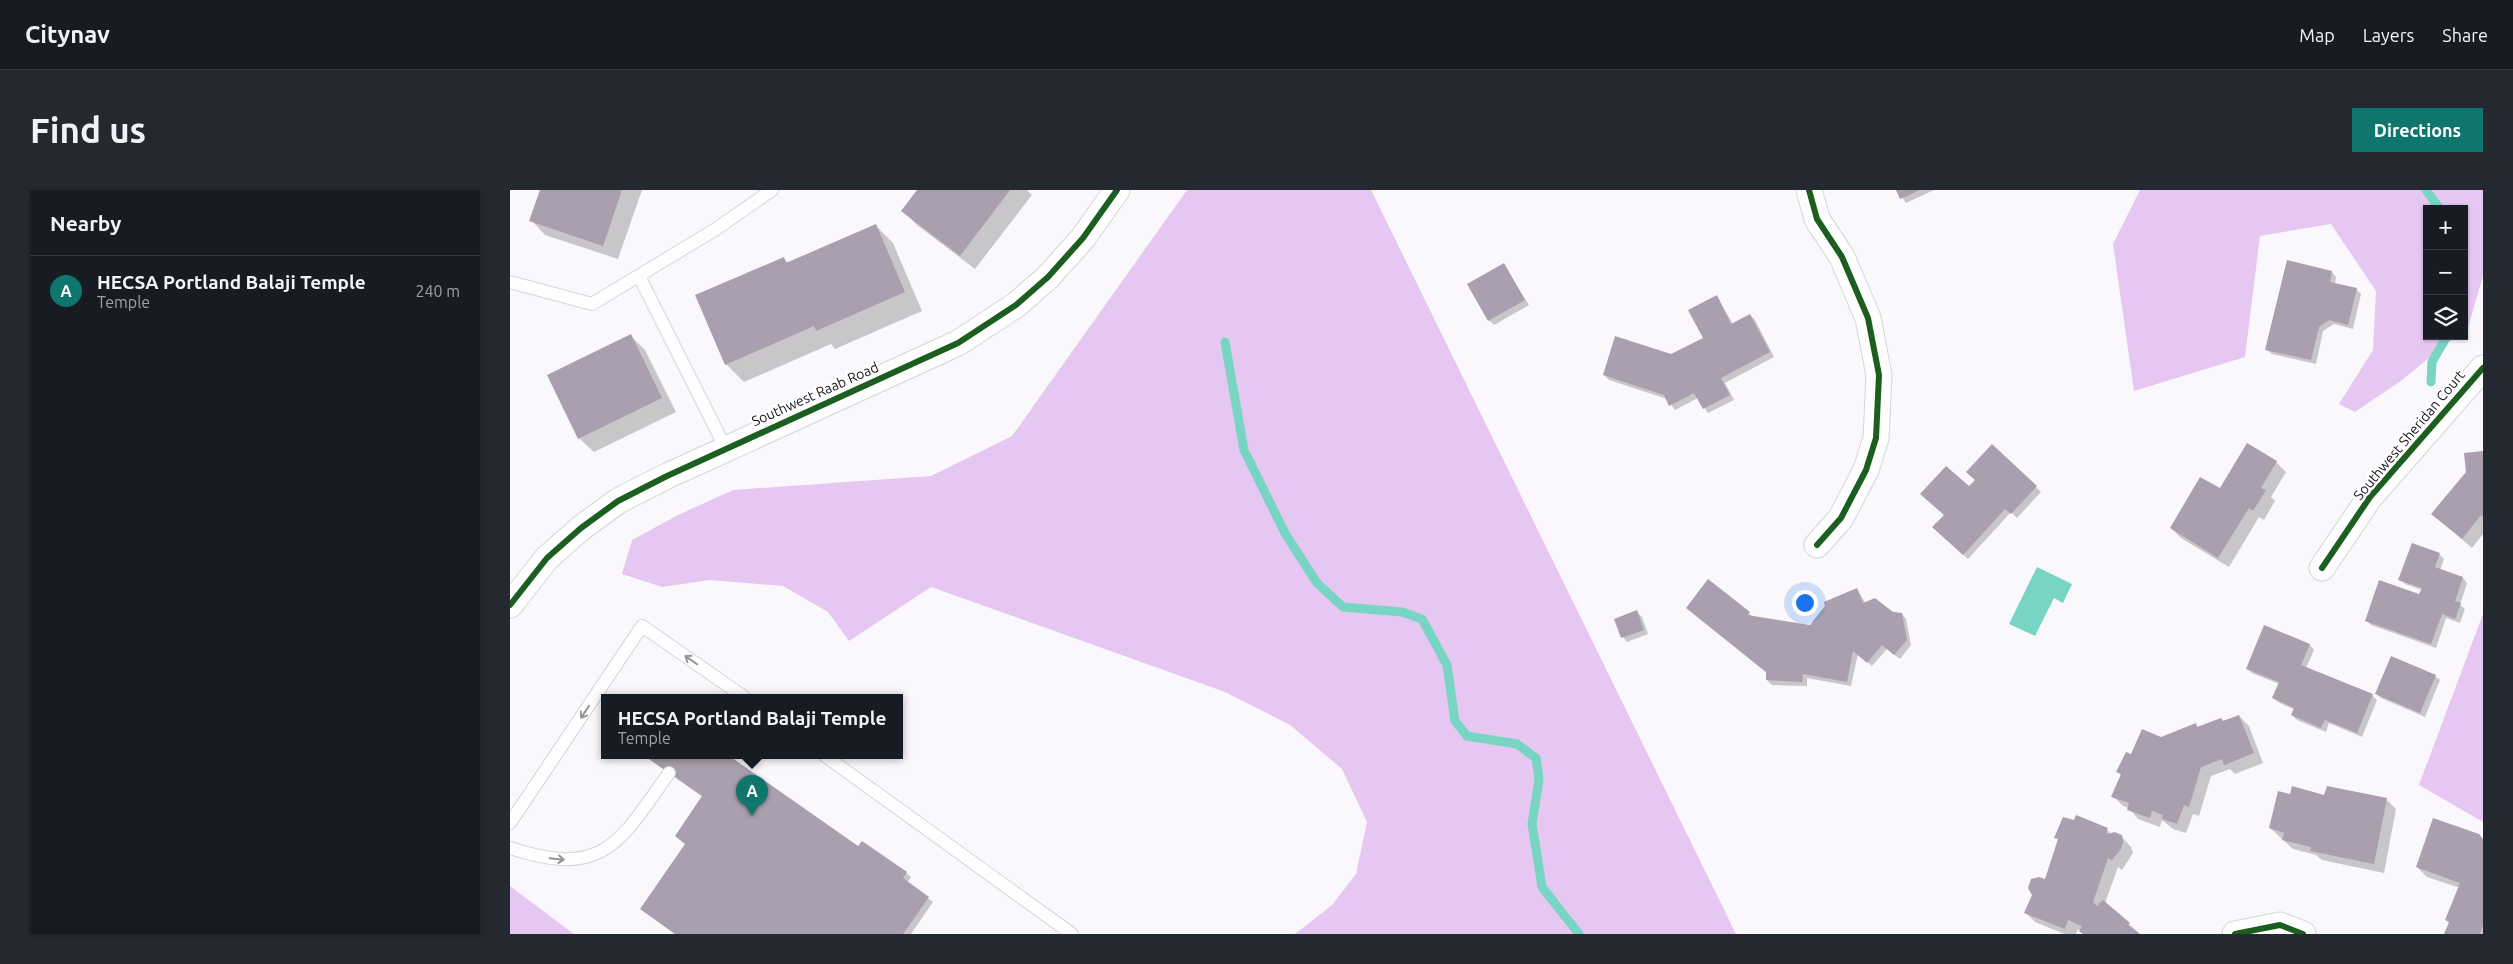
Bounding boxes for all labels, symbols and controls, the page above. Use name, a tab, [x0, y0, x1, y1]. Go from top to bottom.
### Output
text: Citynav	[25, 21, 110, 48]
text: Map	[2299, 25, 2335, 45]
text: Layers	[2363, 25, 2414, 45]
text: Share	[2442, 25, 2488, 45]
button: Directions	[2352, 108, 2483, 152]
text: Find us	[30, 110, 146, 150]
map controls	[2423, 205, 2468, 340]
button: +	[2423, 205, 2468, 250]
text: Nearby	[50, 211, 121, 235]
button: −	[2423, 250, 2468, 295]
text: HECSA Portland Balaji Temple	[97, 271, 366, 293]
text: A	[60, 282, 72, 300]
text: 240 m	[415, 282, 460, 300]
text: Temple	[97, 293, 150, 311]
button: layers	[2423, 295, 2468, 340]
street label: Southwest Raab Road	[749, 359, 881, 429]
street label: Southwest Sheridan Court	[2350, 367, 2468, 503]
your location	[1792, 590, 1818, 616]
one-way arrow	[684, 655, 698, 665]
popup	[601, 694, 903, 759]
one-way arrow	[580, 704, 590, 718]
text: HECSA Portland Balaji Temple	[618, 707, 886, 729]
text: Temple	[618, 729, 671, 747]
pin: A	[736, 775, 768, 816]
one-way arrow	[549, 854, 565, 864]

